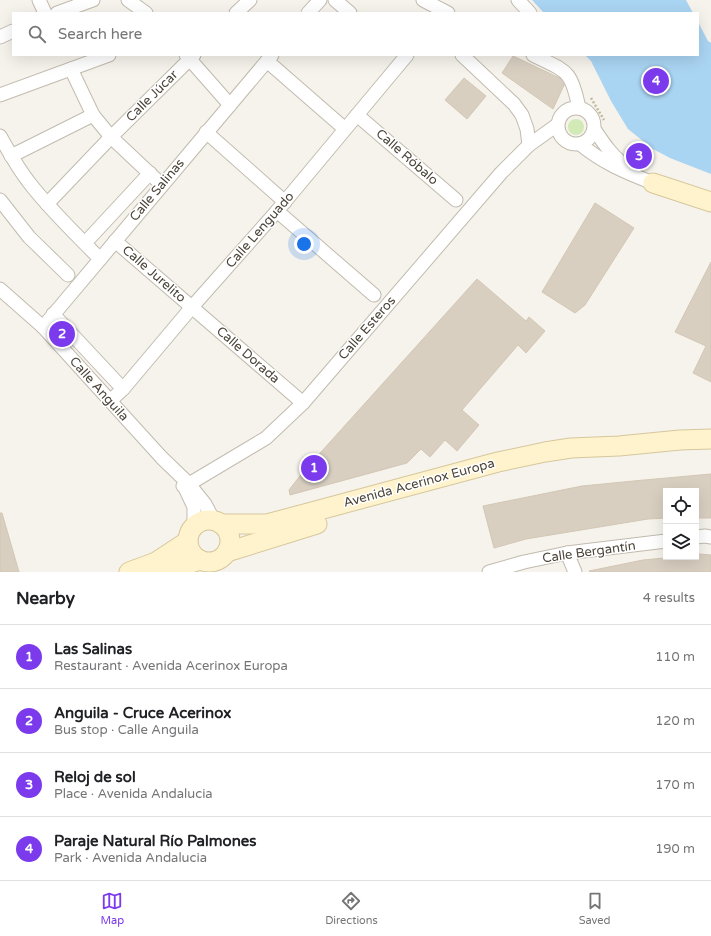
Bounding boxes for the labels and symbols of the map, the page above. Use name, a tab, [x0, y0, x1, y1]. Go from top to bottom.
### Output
pin: 4	[643, 66, 669, 96]
street label: Calle Júcar	[123, 67, 181, 125]
street label: Calle Róbalo	[373, 126, 442, 188]
pin: 3	[626, 141, 652, 171]
street label: Calle Salinas	[126, 155, 188, 225]
street label: Calle Lenguado	[223, 189, 298, 271]
your location	[294, 234, 314, 254]
street label: Calle Jurelito	[119, 242, 189, 306]
street label: Calle Esteros	[335, 293, 399, 363]
pin: 2	[49, 319, 75, 349]
street label: Calle Dorada	[213, 323, 283, 387]
street label: Calle Anguila	[66, 354, 132, 424]
pin: 1	[301, 453, 327, 483]
street label: Avenida Acerinox Europa	[342, 455, 496, 511]
street label: Calle Bergantín	[541, 538, 637, 566]

